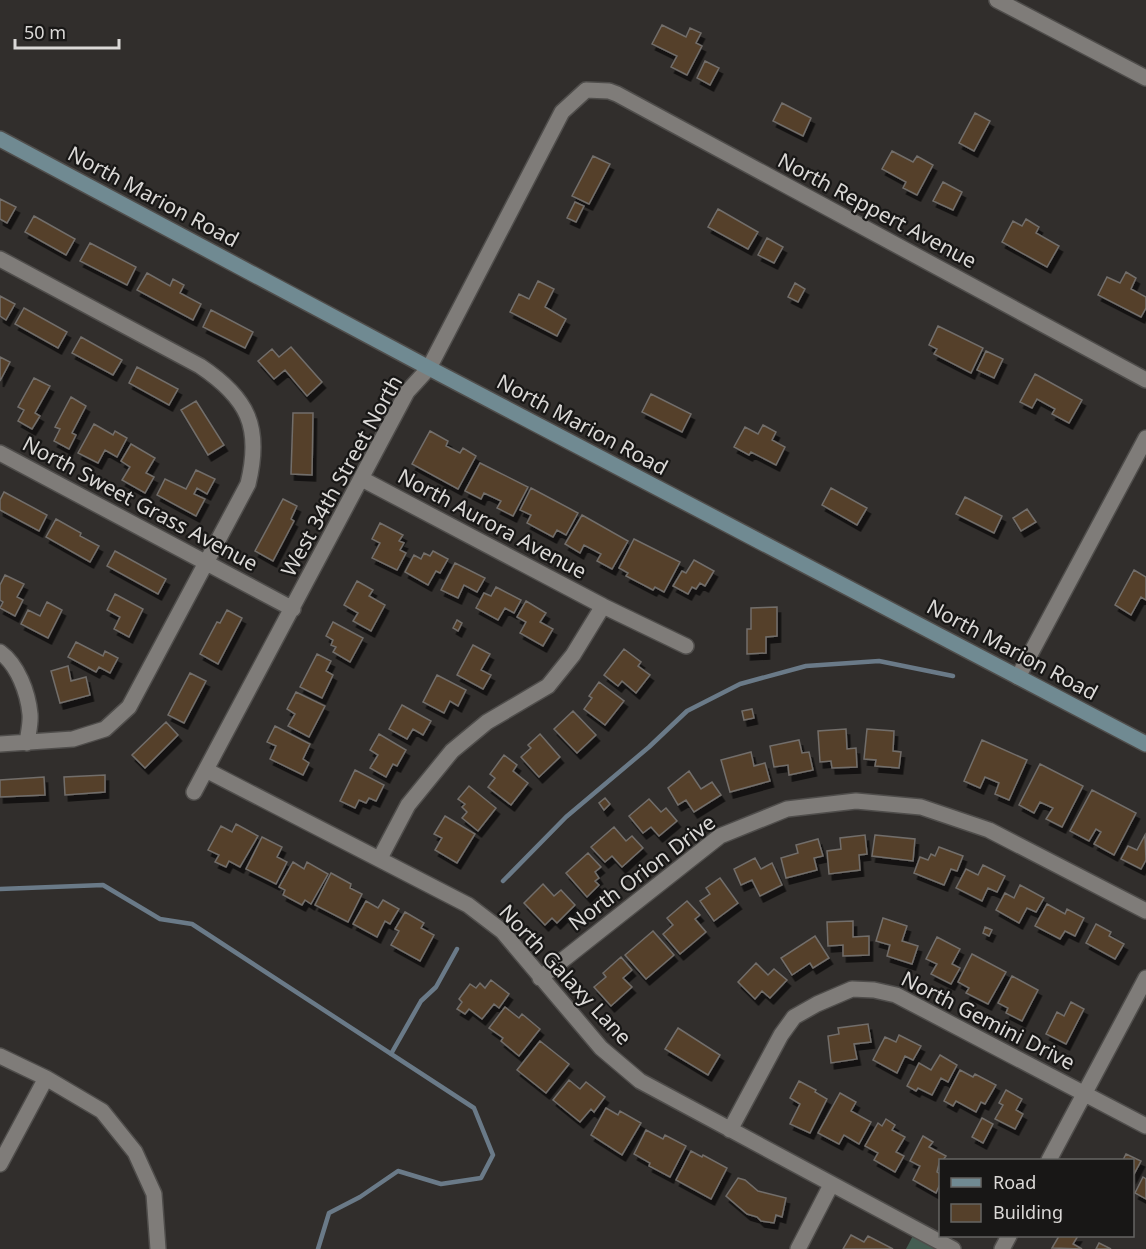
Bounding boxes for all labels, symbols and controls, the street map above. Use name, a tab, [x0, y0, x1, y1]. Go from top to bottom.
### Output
scale bar	[15, 12, 118, 50]
text: 50 m	[24, 20, 66, 44]
street label: North Marion Road	[63, 139, 244, 253]
street label: North Reppert Avenue	[773, 146, 982, 274]
street label: North Marion Road	[492, 367, 673, 481]
street label: West 34th Street North	[274, 370, 408, 581]
street label: North Sweet Grass Avenue	[18, 429, 263, 577]
street label: North Aurora Avenue	[393, 461, 592, 585]
street label: North Marion Road	[922, 592, 1103, 706]
street label: North Orion Drive	[562, 808, 720, 937]
street label: North Galaxy Lane	[493, 898, 638, 1051]
street label: North Gemini Drive	[897, 964, 1080, 1076]
legend	[939, 1159, 1134, 1237]
text: Road	[993, 1170, 1036, 1194]
text: Building	[993, 1200, 1063, 1224]

